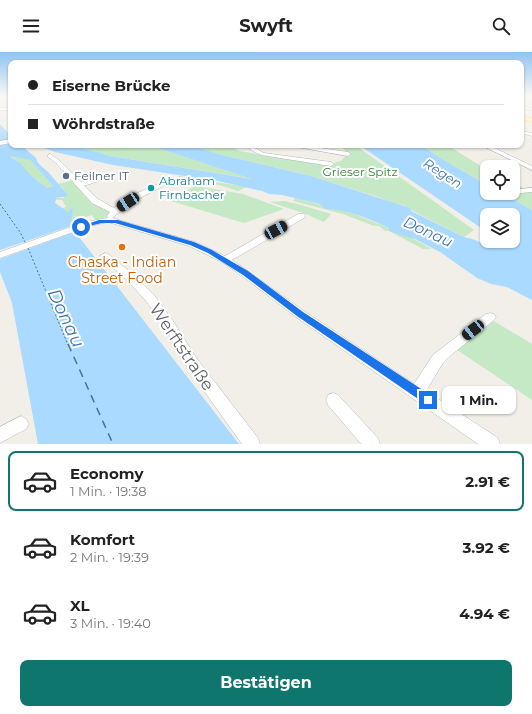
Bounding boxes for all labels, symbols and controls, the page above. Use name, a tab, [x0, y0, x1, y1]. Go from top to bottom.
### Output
icon: menu	[20, 15, 42, 37]
text: Swyft	[239, 15, 293, 37]
icon: search	[490, 15, 512, 37]
text: Eiserne Brücke	[52, 76, 171, 95]
text: Wöhrdstraße	[52, 114, 155, 133]
water label: Regen	[421, 155, 465, 191]
map controls	[480, 160, 520, 248]
button: locate	[480, 160, 520, 200]
park label: Grieser Spitz	[322, 164, 398, 179]
place label: Feilner IT	[74, 168, 129, 183]
marker: Feilner IT	[61, 171, 71, 181]
place label: Abraham Firnbacher	[159, 173, 225, 202]
marker: Abraham Firnbacher	[146, 183, 156, 193]
car	[115, 190, 141, 214]
button: layers	[480, 208, 520, 248]
water label: Donau	[401, 212, 456, 251]
route start	[72, 218, 90, 236]
car	[263, 219, 289, 241]
marker: Chaska - Indian Street Food	[117, 242, 127, 252]
place label: Chaska - Indian Street Food	[68, 253, 176, 287]
water label: Donau	[43, 285, 89, 351]
street label: Werftstraße	[146, 300, 218, 394]
car	[460, 318, 486, 342]
callout: 1 Min.	[442, 386, 516, 414]
route end	[419, 391, 437, 409]
text: 1 Min.	[460, 392, 498, 408]
icon: car	[22, 463, 58, 499]
text: Economy	[70, 464, 143, 483]
text: 2.91 €	[465, 472, 510, 491]
text: 1 Min. · 19:38	[70, 483, 147, 499]
icon: car	[22, 529, 58, 565]
text: Komfort	[70, 530, 135, 549]
text: 3.92 €	[462, 538, 510, 557]
text: 2 Min. · 19:39	[70, 549, 149, 565]
icon: car	[22, 595, 58, 631]
text: XL	[70, 596, 89, 615]
text: 4.94 €	[459, 604, 510, 623]
text: 3 Min. · 19:40	[70, 615, 151, 631]
button: Bestätigen	[20, 660, 512, 706]

